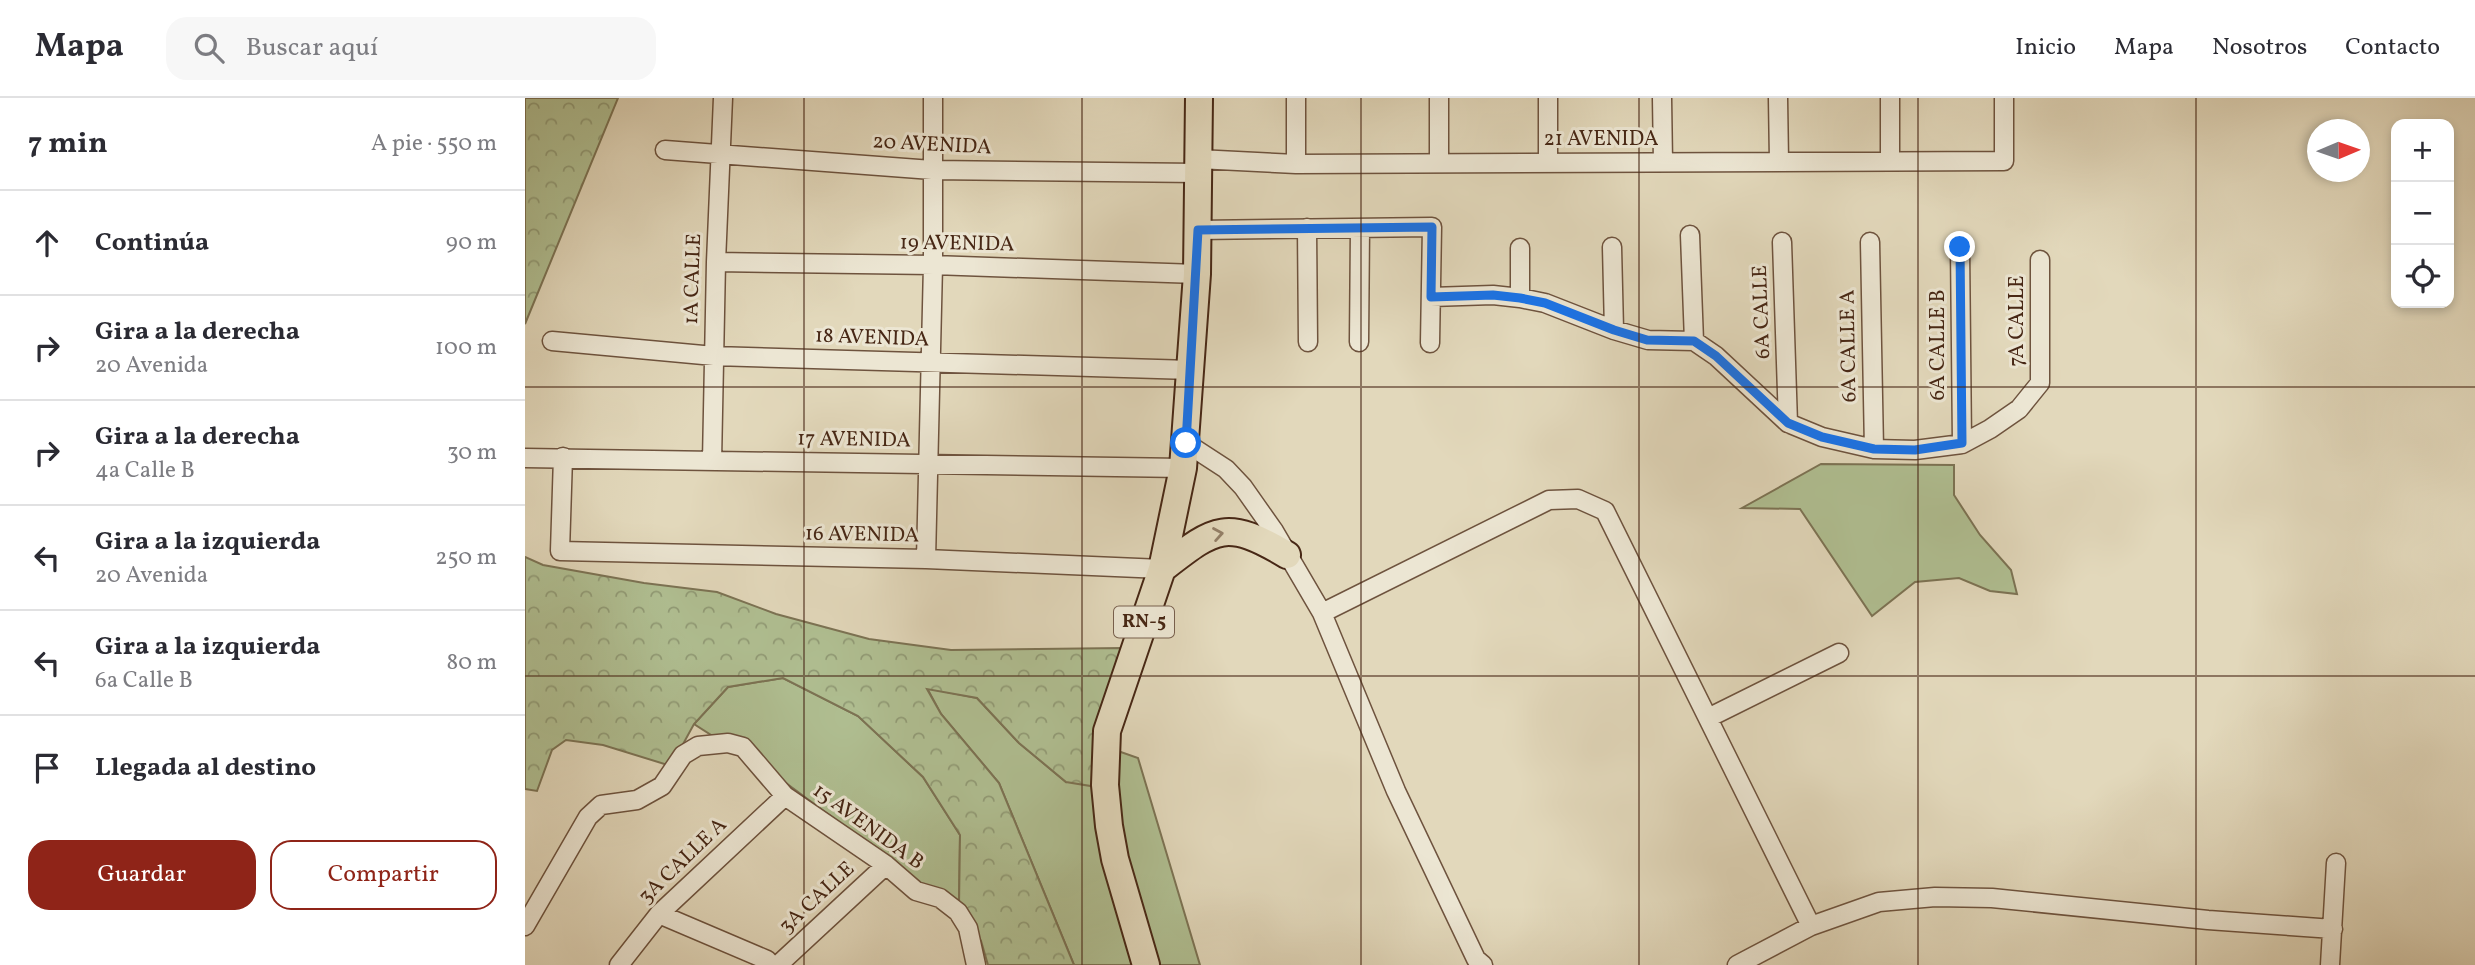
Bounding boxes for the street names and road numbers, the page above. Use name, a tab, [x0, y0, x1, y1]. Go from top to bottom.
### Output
street label: 21 AVENIDA	[1544, 125, 1659, 154]
street label: 20 AVENIDA	[872, 127, 993, 163]
street label: 19 AVENIDA	[899, 229, 1015, 260]
street label: 1A CALLE	[677, 233, 709, 325]
street label: 6A CALLE	[1746, 265, 1778, 359]
street label: 7A CALLE	[2003, 275, 2032, 367]
street label: 6A CALLE A	[1834, 289, 1864, 403]
street label: 6A CALLE B	[1924, 289, 1953, 401]
street label: 18 AVENIDA	[814, 322, 930, 354]
street label: 17 AVENIDA	[797, 425, 911, 455]
street label: 16 AVENIDA	[805, 520, 920, 550]
road number: RN-5	[1114, 607, 1174, 638]
street label: 15 AVENIDA B	[806, 777, 930, 877]
street label: 3A CALLE A	[632, 811, 734, 911]
street label: 3A CALLE	[773, 855, 861, 941]

